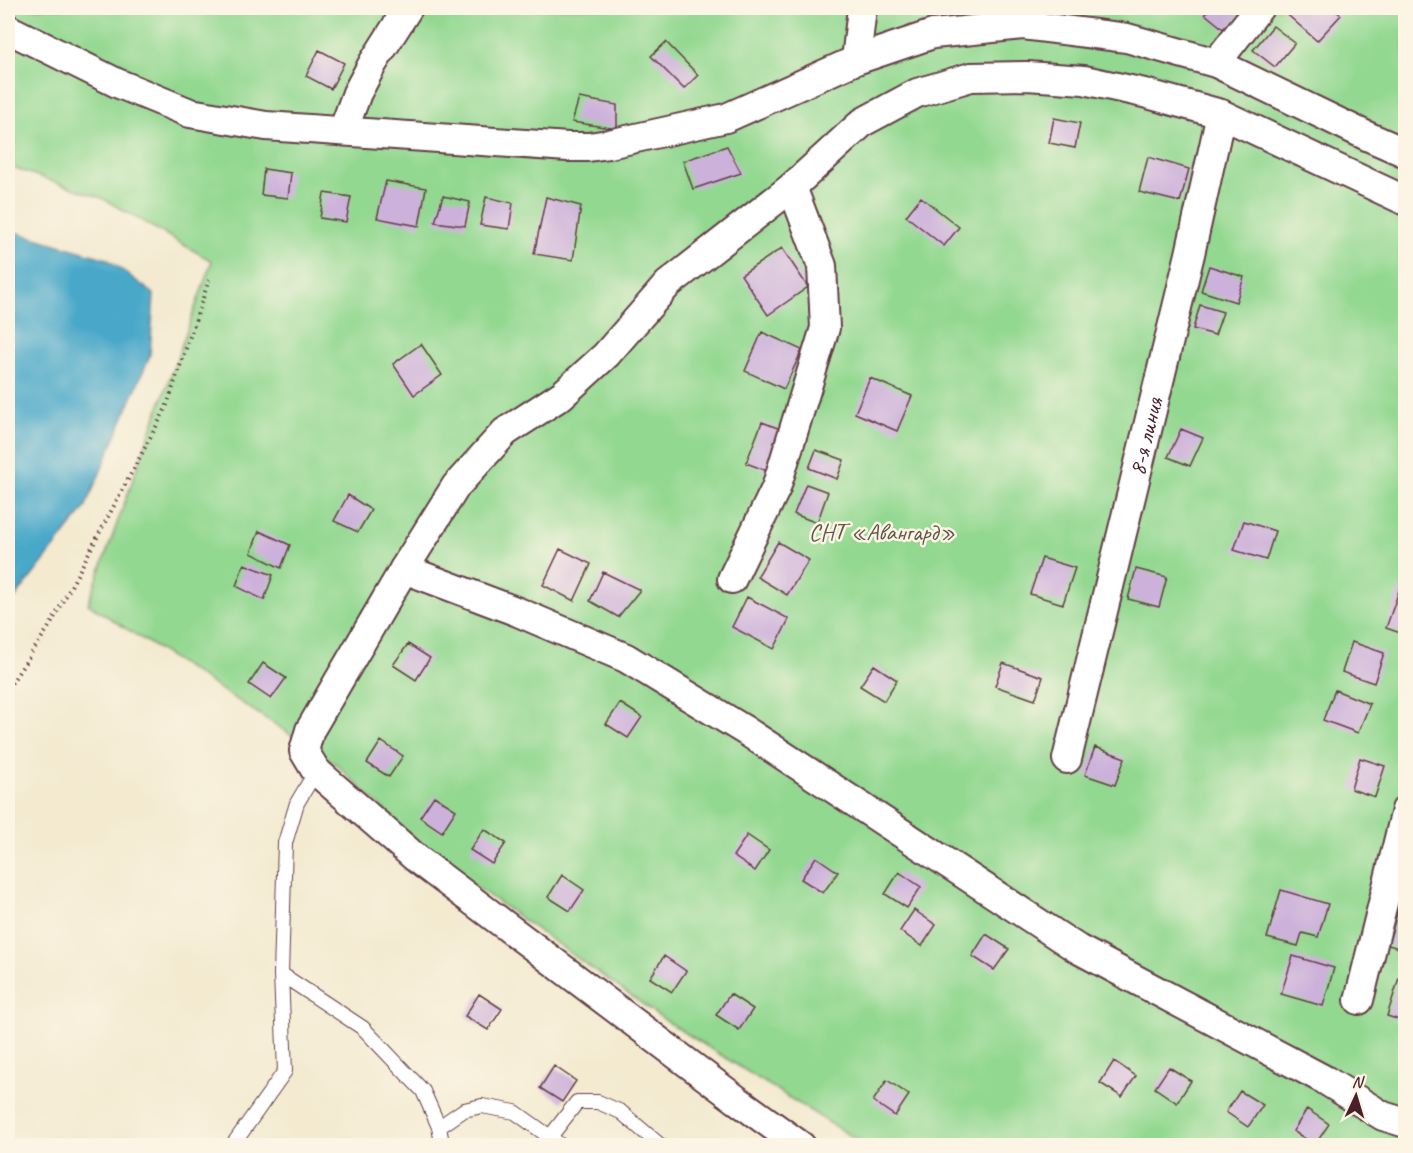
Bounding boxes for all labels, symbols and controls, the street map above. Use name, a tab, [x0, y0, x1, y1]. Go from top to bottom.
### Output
street label: 8-я линия	[1122, 393, 1170, 478]
park label: СНТ «Авангард»	[809, 517, 955, 547]
north arrow	[1326, 1066, 1386, 1126]
text: N	[1351, 1072, 1366, 1093]

